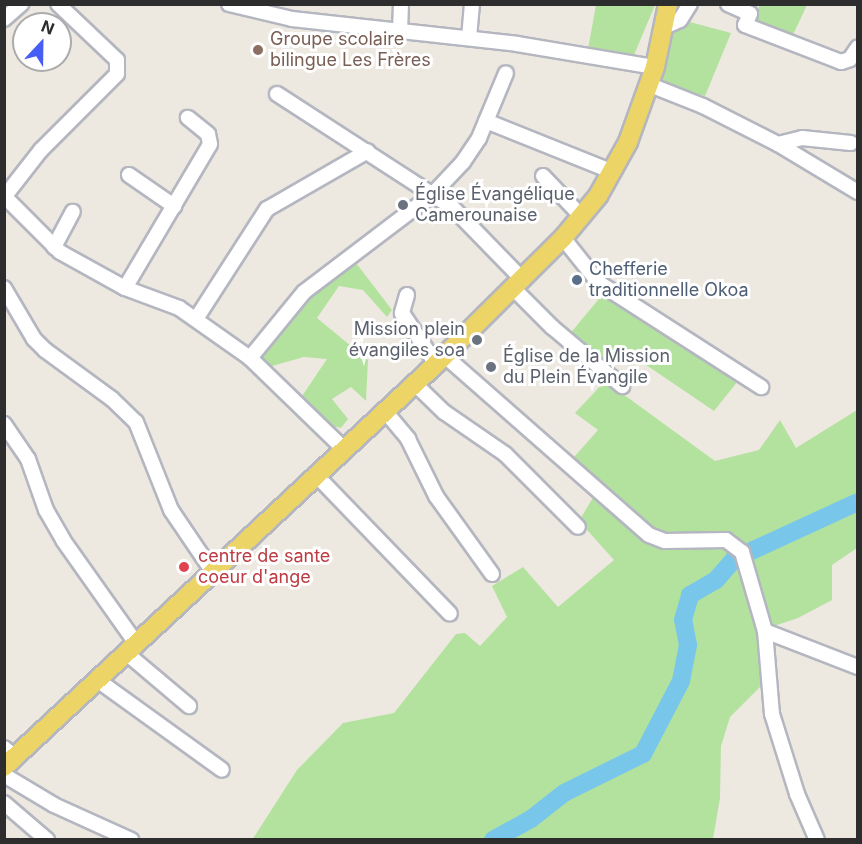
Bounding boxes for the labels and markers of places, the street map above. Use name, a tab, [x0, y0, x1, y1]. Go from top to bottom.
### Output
place label: Groupe scolaire bilingue Les Frères	[270, 29, 431, 72]
marker: Groupe scolaire bilingue Les Frères	[251, 43, 265, 57]
place label: Église Évangélique Camerounaise	[415, 184, 575, 226]
marker: Église Évangélique Camerounaise	[396, 198, 410, 212]
place label: Chefferie traditionnelle Okoa	[589, 259, 749, 302]
marker: Chefferie traditionnelle Okoa	[570, 273, 584, 287]
place label: Mission plein évangiles soa	[349, 319, 465, 362]
marker: Mission plein évangiles soa	[470, 333, 484, 347]
place label: Église de la Mission du Plein Évangile	[503, 346, 670, 388]
marker: Église de la Mission du Plein Évangile	[484, 360, 498, 374]
place label: centre de sante coeur d'ange	[198, 546, 330, 588]
marker: centre de sante coeur d'ange	[175, 558, 193, 576]

